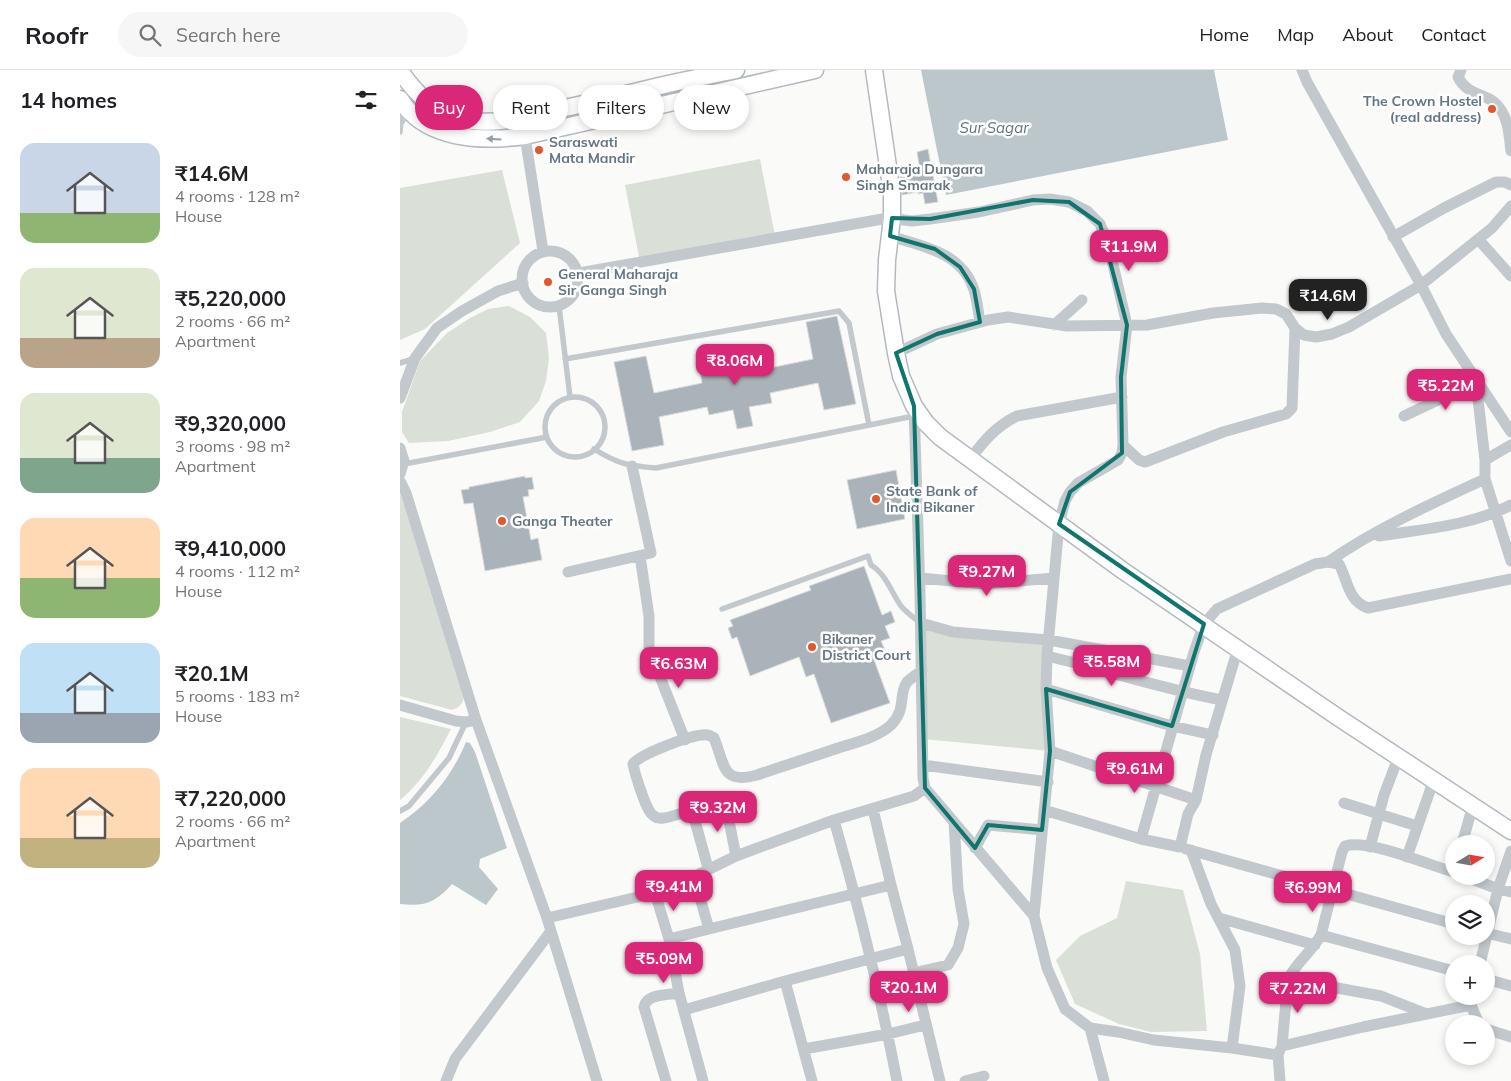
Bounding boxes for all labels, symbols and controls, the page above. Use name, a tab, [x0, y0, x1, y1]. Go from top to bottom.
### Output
search box	[118, 12, 468, 57]
text: Roofr	[25, 20, 88, 50]
icon: search	[136, 21, 164, 49]
text: Search here	[176, 23, 281, 47]
text: Home	[1199, 23, 1249, 46]
text: Map	[1277, 23, 1314, 46]
text: About	[1342, 23, 1393, 46]
text: Contact	[1421, 23, 1486, 46]
chip: Buy	[415, 85, 483, 130]
chip: Rent	[493, 85, 568, 130]
chip: Filters	[578, 85, 664, 130]
chip: New	[674, 85, 749, 130]
icon: filters	[352, 86, 380, 114]
text: 14 homes	[20, 87, 117, 113]
place label: The Crown Hostel (real address)	[1363, 92, 1482, 126]
marker: The Crown Hostel (real address)	[1486, 103, 1498, 115]
water label: Sur Sagar	[959, 118, 1029, 137]
place label: Saraswati Mata Mandir	[549, 133, 635, 167]
one-way arrow	[486, 134, 502, 142]
marker: Saraswati Mata Mandir	[533, 144, 545, 156]
text: ₹14.6M	[175, 160, 249, 186]
place label: Maharaja Dungara Singh Smarak	[856, 160, 983, 194]
icon: home	[60, 163, 120, 223]
marker: Maharaja Dungara Singh Smarak	[840, 171, 852, 183]
text: 4 rooms · 128 m²	[175, 186, 300, 206]
text: House	[175, 206, 222, 226]
pin: ₹11.9M	[1088, 230, 1170, 272]
text: ₹11.9M	[1101, 236, 1157, 256]
place label: General Maharaja Sir Ganga Singh	[558, 265, 678, 299]
marker: General Maharaja Sir Ganga Singh	[542, 276, 554, 288]
pin: ₹14.6M	[1287, 278, 1369, 321]
text: ₹5,220,000	[175, 285, 286, 311]
text: ₹14.6M	[1300, 285, 1356, 305]
icon: home	[60, 288, 120, 348]
text: 2 rooms · 66 m²	[175, 311, 290, 331]
text: Apartment	[175, 331, 256, 351]
pin: ₹8.06M	[694, 344, 776, 386]
text: ₹8.06M	[707, 350, 763, 370]
pin: ₹5.22M	[1405, 368, 1487, 411]
text: ₹5.22M	[1418, 375, 1474, 395]
text: ₹9,320,000	[175, 410, 286, 436]
icon: home	[60, 413, 120, 473]
text: 3 rooms · 98 m²	[175, 436, 290, 456]
text: Apartment	[175, 456, 256, 476]
place label: State Bank of India Bikaner	[886, 482, 978, 516]
marker: State Bank of India Bikaner	[870, 493, 882, 505]
place label: Ganga Theater	[512, 512, 613, 530]
marker: Ganga Theater	[496, 515, 508, 527]
text: ₹9,410,000	[175, 535, 286, 561]
icon: home	[60, 538, 120, 598]
pin: ₹9.27M	[946, 554, 1028, 597]
text: 4 rooms · 112 m²	[175, 561, 300, 581]
text: ₹9.27M	[959, 561, 1015, 581]
text: House	[175, 581, 222, 601]
place label: Bikaner District Court	[822, 630, 912, 664]
marker: Bikaner District Court	[806, 641, 818, 653]
pin: ₹5.58M	[1071, 644, 1153, 687]
pin: ₹6.63M	[638, 646, 720, 689]
text: ₹5.58M	[1084, 651, 1140, 671]
text: ₹6.63M	[651, 653, 707, 673]
text: ₹20.1M	[175, 660, 249, 686]
icon: home	[60, 663, 120, 723]
text: 5 rooms · 183 m²	[175, 686, 300, 706]
text: House	[175, 706, 222, 726]
pin: ₹9.61M	[1094, 752, 1176, 794]
text: ₹9.61M	[1107, 758, 1163, 778]
text: ₹7,220,000	[175, 785, 286, 811]
icon: home	[60, 788, 120, 848]
pin: ₹9.32M	[677, 790, 759, 833]
text: ₹9.32M	[690, 797, 746, 817]
text: 2 rooms · 66 m²	[175, 811, 290, 831]
text: Apartment	[175, 831, 256, 851]
north arrow	[1445, 835, 1495, 885]
map controls	[1445, 835, 1495, 1065]
pin: ₹9.41M	[633, 870, 715, 912]
pin: ₹6.99M	[1272, 870, 1354, 913]
text: ₹9.41M	[646, 876, 702, 896]
text: ₹6.99M	[1285, 877, 1341, 897]
button: layers	[1445, 895, 1495, 945]
pin: ₹5.09M	[623, 942, 705, 984]
text: ₹5.09M	[636, 948, 692, 968]
button: +	[1445, 955, 1495, 1005]
pin: ₹20.1M	[868, 970, 950, 1013]
pin: ₹7.22M	[1257, 972, 1339, 1014]
text: ₹20.1M	[881, 977, 937, 997]
text: ₹7.22M	[1270, 978, 1326, 998]
button: −	[1445, 1015, 1495, 1065]

